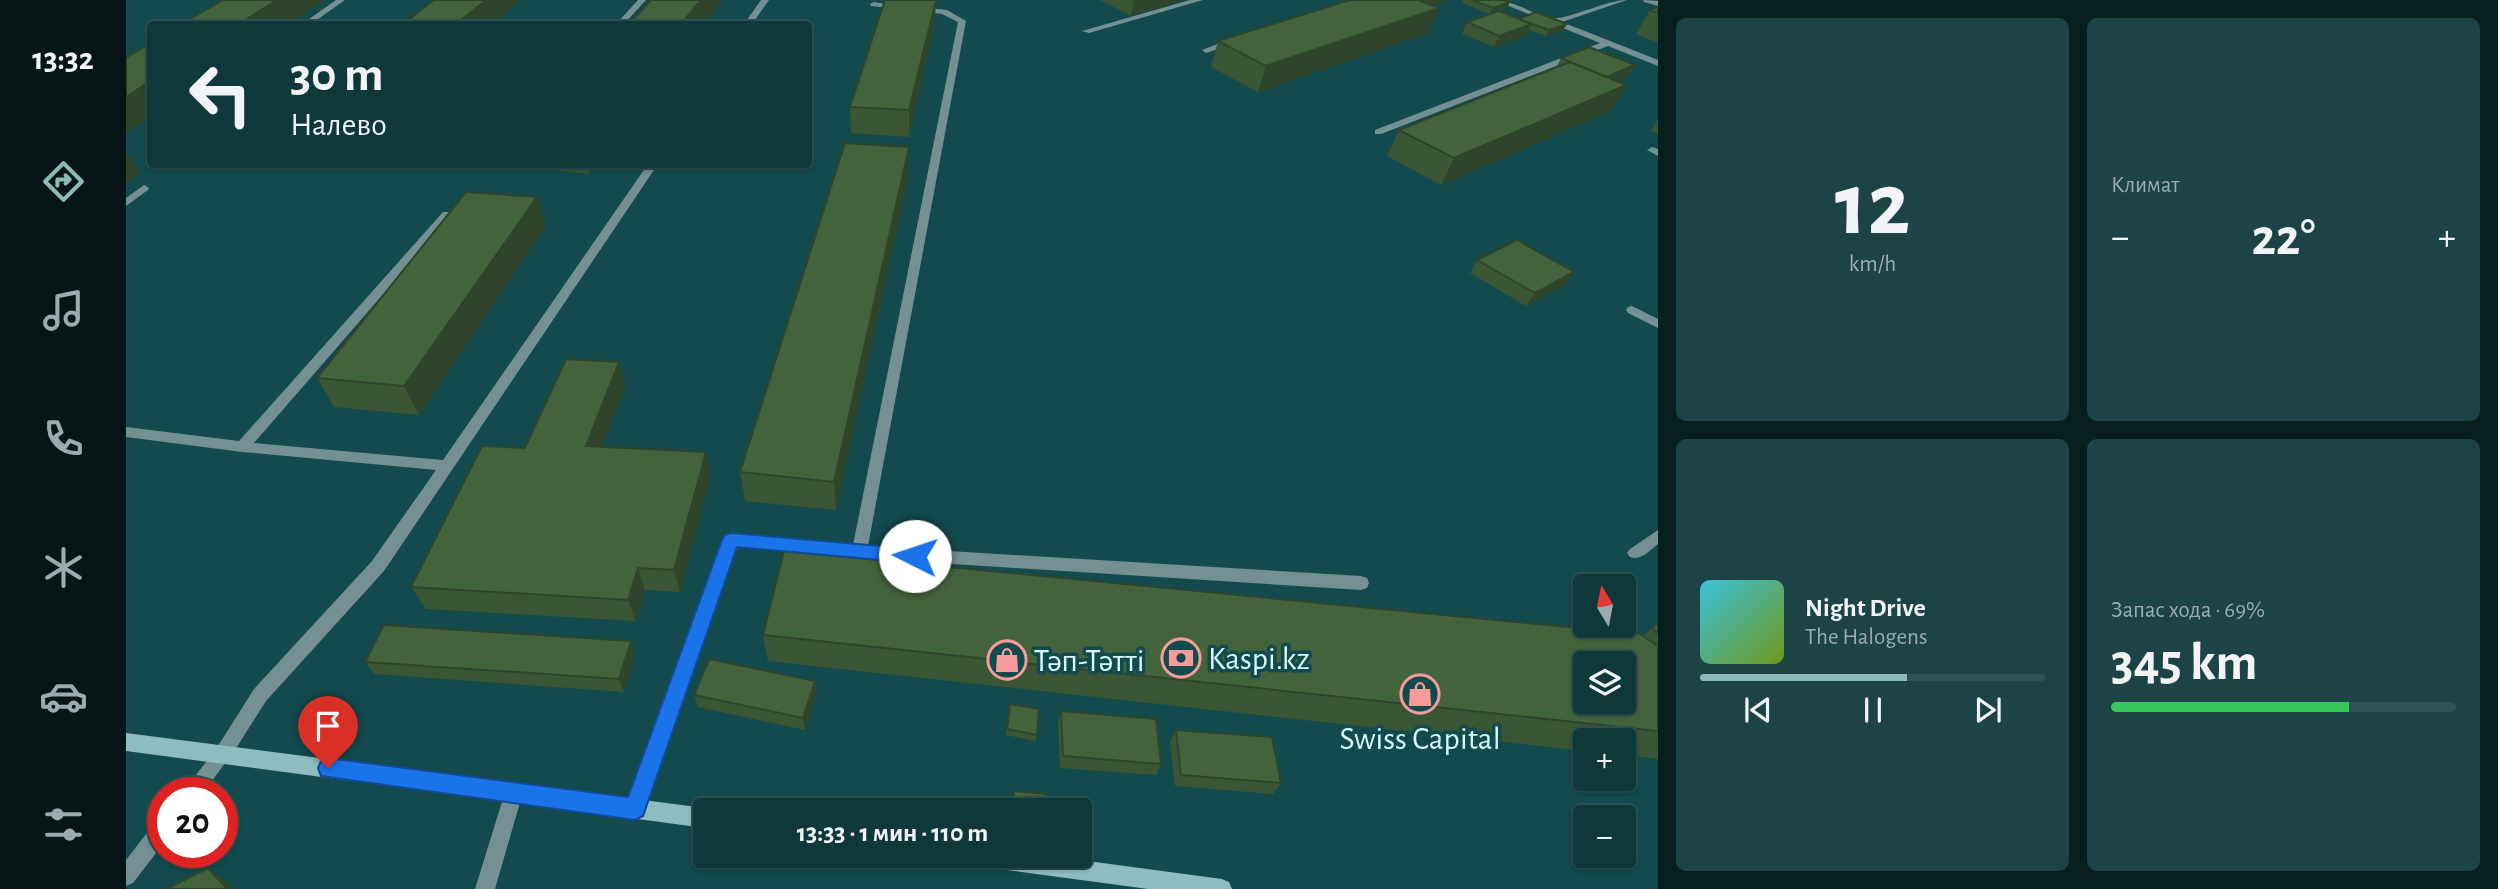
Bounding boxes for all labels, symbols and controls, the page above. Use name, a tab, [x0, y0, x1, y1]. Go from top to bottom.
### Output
text: 13:32	[32, 43, 94, 75]
icon: left	[175, 49, 266, 140]
text: 30 m	[290, 51, 384, 100]
text: Налево	[290, 109, 387, 141]
icon: directions	[39, 157, 88, 206]
text: 12	[1835, 160, 1910, 251]
text: Климат	[2111, 174, 2180, 197]
text: 22°	[2251, 212, 2316, 264]
text: −	[2111, 219, 2129, 257]
text: +	[2438, 219, 2456, 257]
text: km/h	[1849, 253, 1896, 276]
icon: music	[39, 286, 88, 335]
icon: phone	[39, 414, 88, 463]
position arrow	[878, 519, 952, 593]
icon: climate	[39, 543, 88, 592]
north arrow	[1573, 574, 1636, 637]
map controls	[1573, 574, 1636, 868]
text: Night Drive	[1805, 595, 1926, 621]
text: Запас хода · 69%	[2111, 599, 2265, 622]
text: The Halogens	[1805, 626, 1927, 649]
bank icon: Kaspi.kz	[1160, 637, 1202, 679]
text: 345 km	[2111, 637, 2258, 689]
shop icon: Тәп-Тәтті	[986, 639, 1028, 681]
place label: Kaspi.kz	[1208, 643, 1310, 675]
place label: Тәп-Тәтті	[1034, 645, 1144, 677]
button: layers	[1573, 651, 1636, 714]
icon: car	[39, 672, 88, 721]
shop icon: Swiss Capital	[1399, 673, 1441, 715]
icon: previous	[1739, 691, 1777, 729]
icon: pause	[1854, 691, 1892, 729]
icon: next	[1969, 691, 2007, 729]
pin	[298, 696, 358, 768]
icon: arrive	[309, 707, 347, 745]
place label: Swiss Capital	[1339, 723, 1501, 755]
button: +	[1573, 728, 1636, 791]
speed limit sign: 20	[147, 777, 238, 868]
icon: filters	[39, 800, 88, 849]
button: −	[1573, 805, 1636, 868]
text: 13:33 · 1 мин · 110 m	[797, 820, 988, 846]

